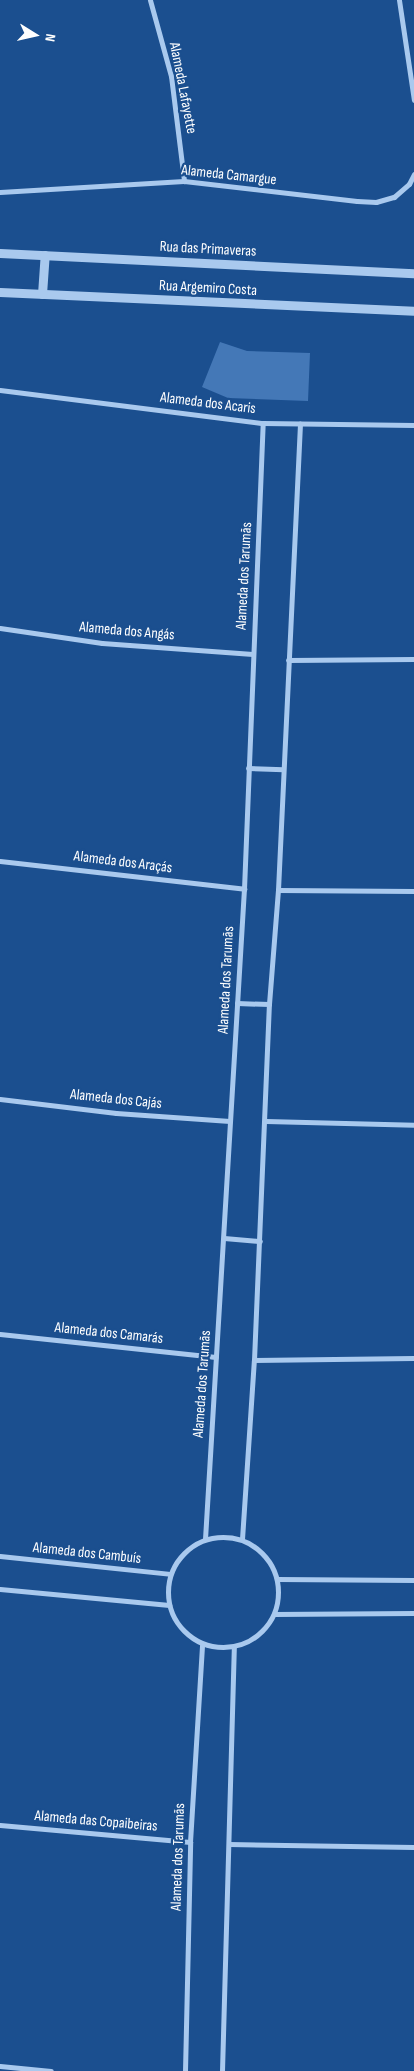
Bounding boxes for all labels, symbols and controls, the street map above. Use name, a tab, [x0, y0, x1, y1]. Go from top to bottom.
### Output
north arrow	[10, 10, 60, 60]
text: N	[41, 33, 59, 43]
street label: Alameda Lafayette	[165, 41, 201, 135]
street label: Alameda Camargue	[181, 161, 277, 189]
street label: Rua das Primaveras	[159, 237, 257, 261]
street label: Rua Argemiro Costa	[159, 276, 257, 300]
street label: Alameda dos Acaris	[159, 388, 257, 418]
street label: Alameda dos Tarumãs	[232, 522, 256, 630]
street label: Alameda dos Angás	[79, 618, 175, 644]
street label: Alameda dos Araçás	[73, 847, 173, 877]
street label: Alameda dos Tarumãs	[214, 926, 238, 1034]
street label: Alameda dos Cajás	[69, 1085, 163, 1113]
street label: Alameda dos Camarás	[54, 1318, 164, 1348]
street label: Alameda dos Tarumãs	[189, 1330, 215, 1438]
street label: Alameda dos Cambuís	[32, 1538, 142, 1568]
street label: Alameda dos Tarumãs	[167, 1803, 189, 1911]
street label: Alameda das Copaibeiras	[34, 1807, 158, 1835]

